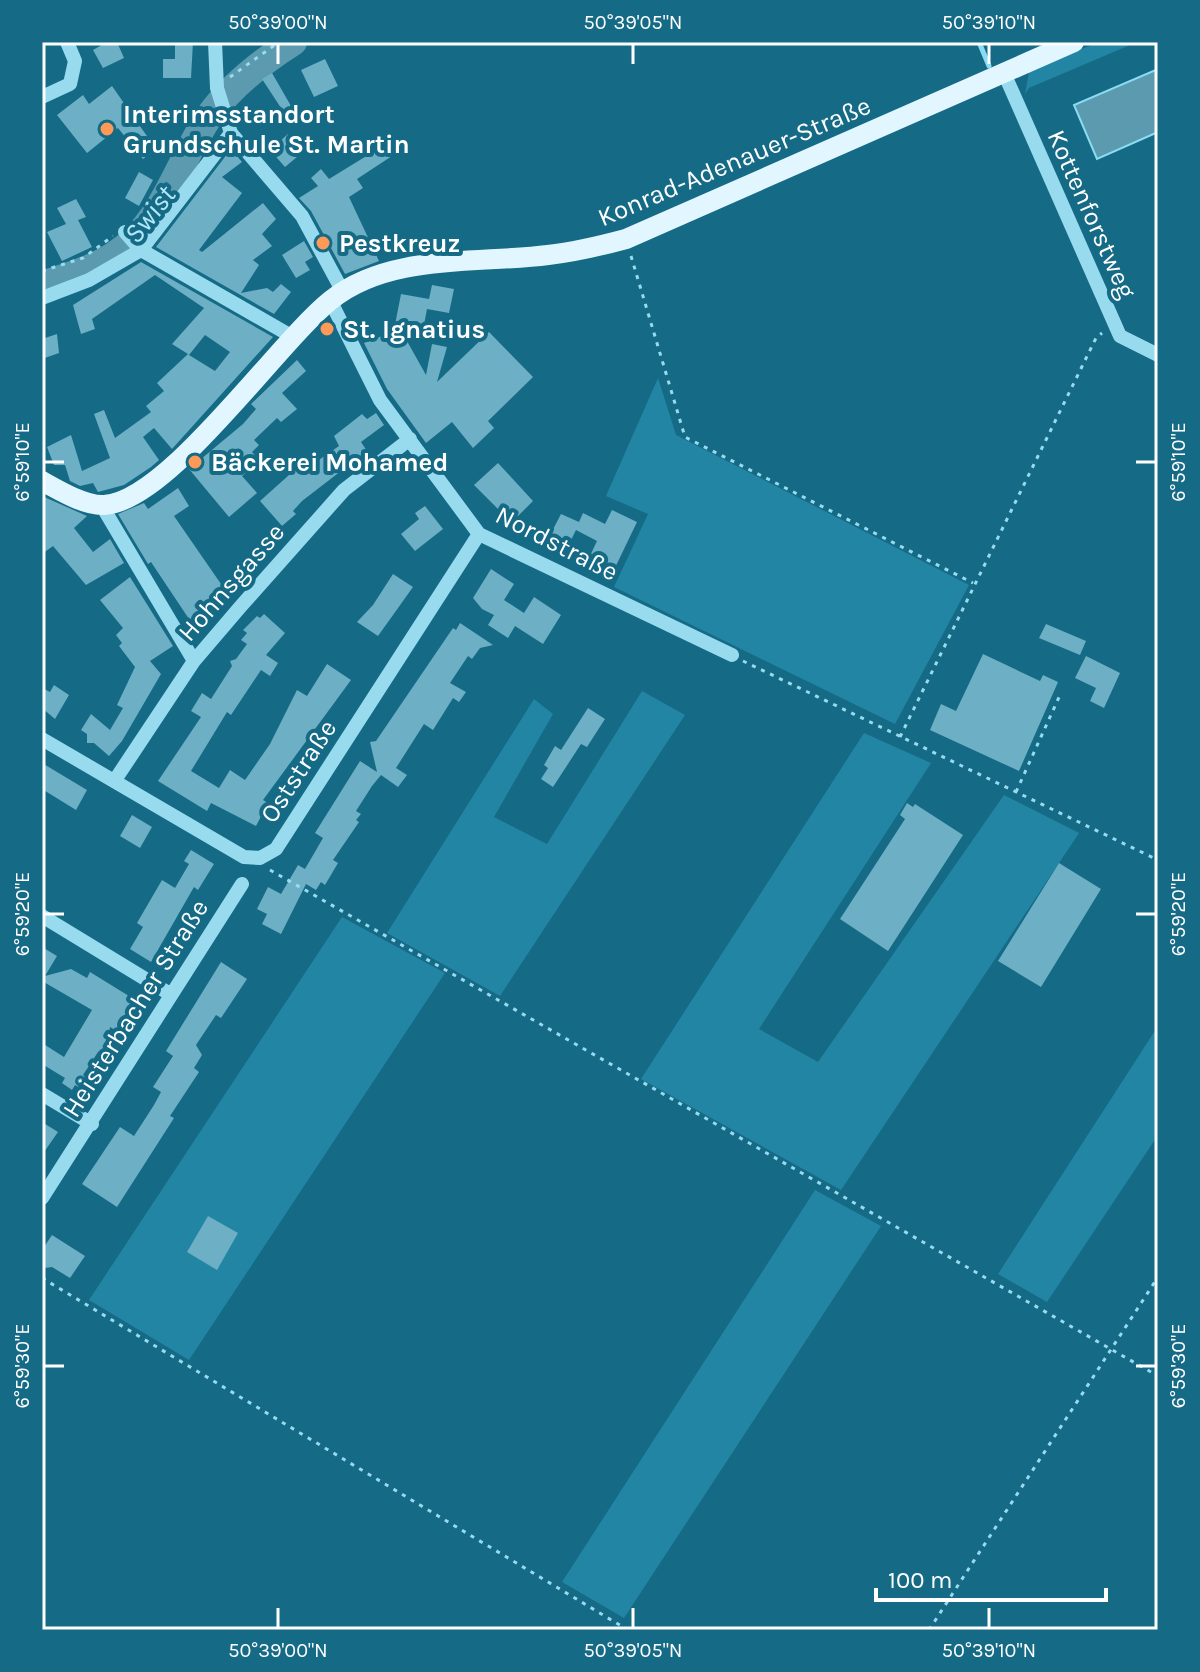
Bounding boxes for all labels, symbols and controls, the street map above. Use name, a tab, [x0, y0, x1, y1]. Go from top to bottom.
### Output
text: 50°39'00"N	[228, 11, 328, 34]
text: 50°39'05"N	[583, 11, 683, 34]
text: 50°39'10"N	[942, 11, 1036, 34]
street label: Konrad-Adenauer-Straße	[593, 90, 875, 233]
place label: Interimsstandort Grundschule St. Martin	[123, 99, 410, 160]
marker: Interimsstandort Grundschule St. Martin	[98, 120, 116, 138]
street label: Kottenforstweg	[1040, 125, 1143, 304]
water label: Swist	[117, 179, 182, 250]
place label: Pestkreuz	[339, 228, 460, 259]
marker: Pestkreuz	[314, 234, 332, 252]
place label: St. Ignatius	[343, 314, 485, 345]
marker: St. Ignatius	[318, 320, 336, 338]
text: 6°59'10"E	[11, 422, 34, 502]
text: 6°59'10"E	[1167, 422, 1190, 502]
place label: Bäckerei Mohamed	[211, 447, 448, 478]
marker: Bäckerei Mohamed	[186, 453, 204, 471]
street label: Nordstraße	[490, 499, 623, 588]
street label: Hohnsgasse	[172, 517, 291, 648]
street label: Oststraße	[254, 714, 343, 829]
text: 6°59'20"E	[11, 872, 34, 956]
text: 6°59'20"E	[1167, 872, 1190, 956]
street label: Heisterbacher Straße	[56, 894, 215, 1123]
text: 6°59'30"E	[11, 1324, 34, 1408]
text: 6°59'30"E	[1167, 1324, 1190, 1408]
scale bar	[876, 1552, 1106, 1602]
text: 100 m	[888, 1566, 953, 1594]
text: 50°39'00"N	[228, 1639, 328, 1662]
text: 50°39'05"N	[583, 1639, 683, 1662]
text: 50°39'10"N	[942, 1639, 1036, 1662]

